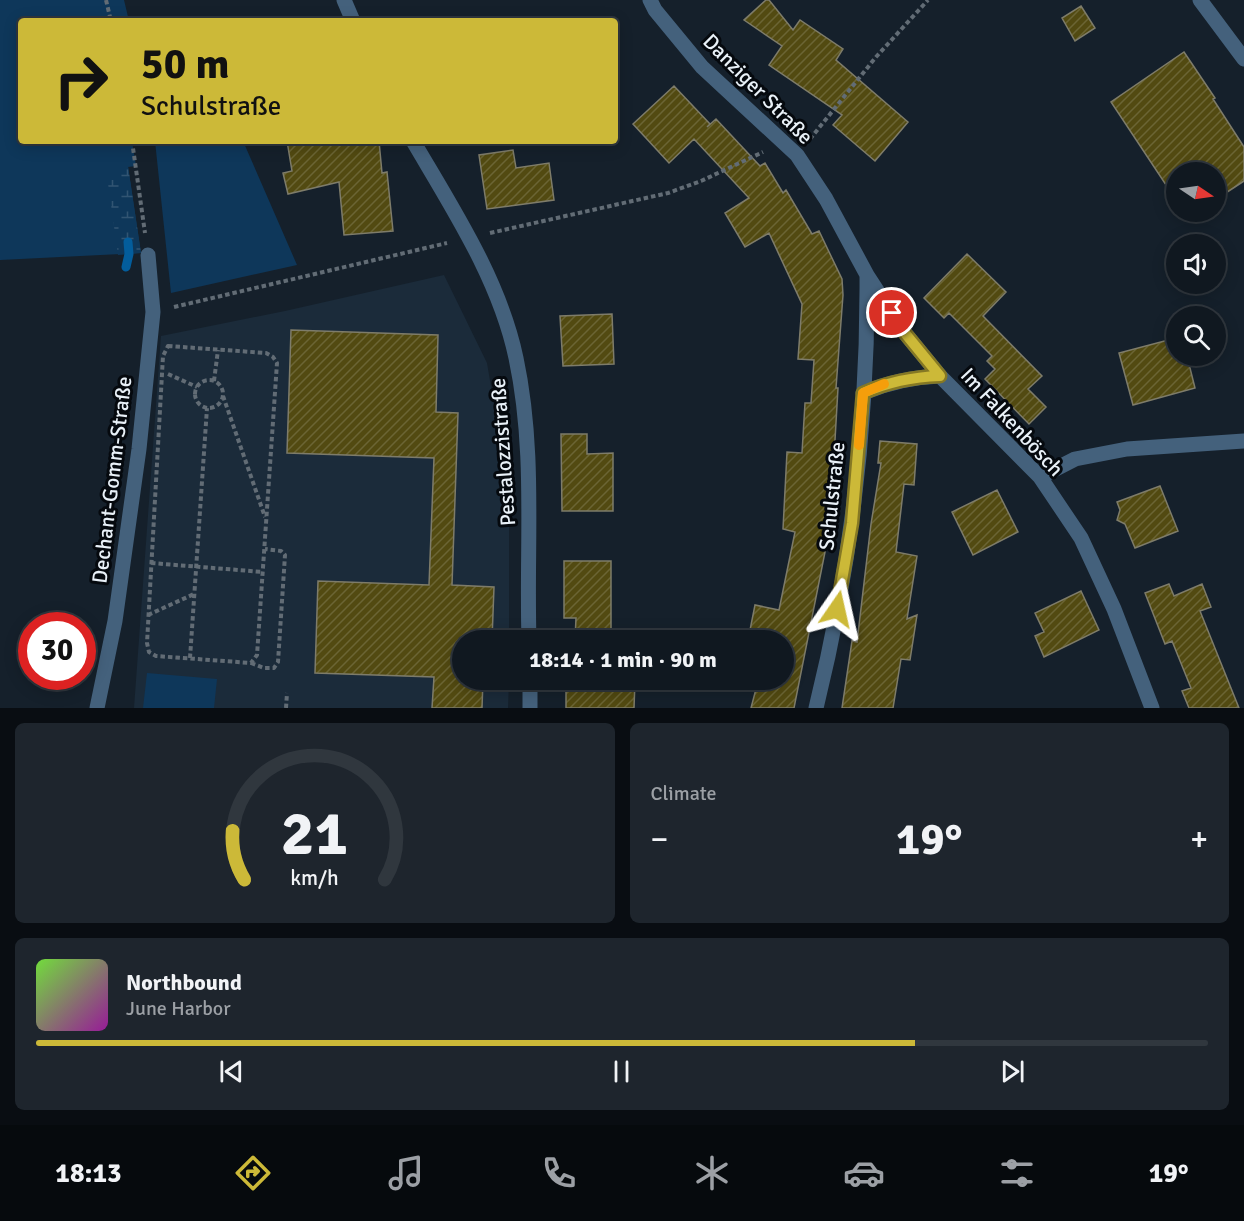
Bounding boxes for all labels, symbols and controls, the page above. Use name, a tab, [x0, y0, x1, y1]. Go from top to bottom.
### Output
street label: Danziger Straße	[697, 28, 819, 150]
text: 50 m	[141, 39, 230, 90]
icon: right	[42, 42, 120, 120]
text: Schulstraße	[141, 90, 281, 123]
north arrow	[1166, 162, 1226, 222]
map controls	[1166, 162, 1226, 366]
button: sound	[1166, 234, 1226, 294]
pin	[866, 287, 917, 338]
icon: arrive	[875, 296, 908, 329]
button: search	[1166, 306, 1226, 366]
street label: Im Falkenbösch	[955, 362, 1069, 482]
street label: Dechant-Gomm-Straße	[86, 375, 138, 585]
street label: Pestalozzistraße	[485, 377, 521, 527]
street label: Schulstraße	[813, 440, 851, 552]
position arrow	[805, 577, 869, 641]
speed limit sign: 30	[18, 612, 96, 690]
text: 18:14 · 1 min · 90 m	[529, 646, 717, 673]
text: Climate	[651, 781, 716, 806]
text: 21	[281, 795, 348, 872]
text: 19°	[896, 812, 963, 867]
text: −	[651, 819, 668, 860]
text: +	[1190, 819, 1208, 860]
text: km/h	[290, 865, 339, 891]
text: Northbound	[126, 969, 242, 996]
text: June Harbor	[126, 996, 231, 1021]
icon: previous	[215, 1055, 248, 1088]
icon: pause	[605, 1055, 638, 1088]
icon: next	[996, 1055, 1029, 1088]
icon: directions	[232, 1152, 274, 1194]
icon: music	[385, 1152, 427, 1194]
icon: phone	[538, 1152, 580, 1194]
icon: climate	[691, 1152, 733, 1194]
icon: car	[843, 1152, 885, 1194]
icon: filters	[996, 1152, 1038, 1194]
text: 18:13	[55, 1157, 122, 1190]
text: 19°	[1149, 1157, 1189, 1190]

